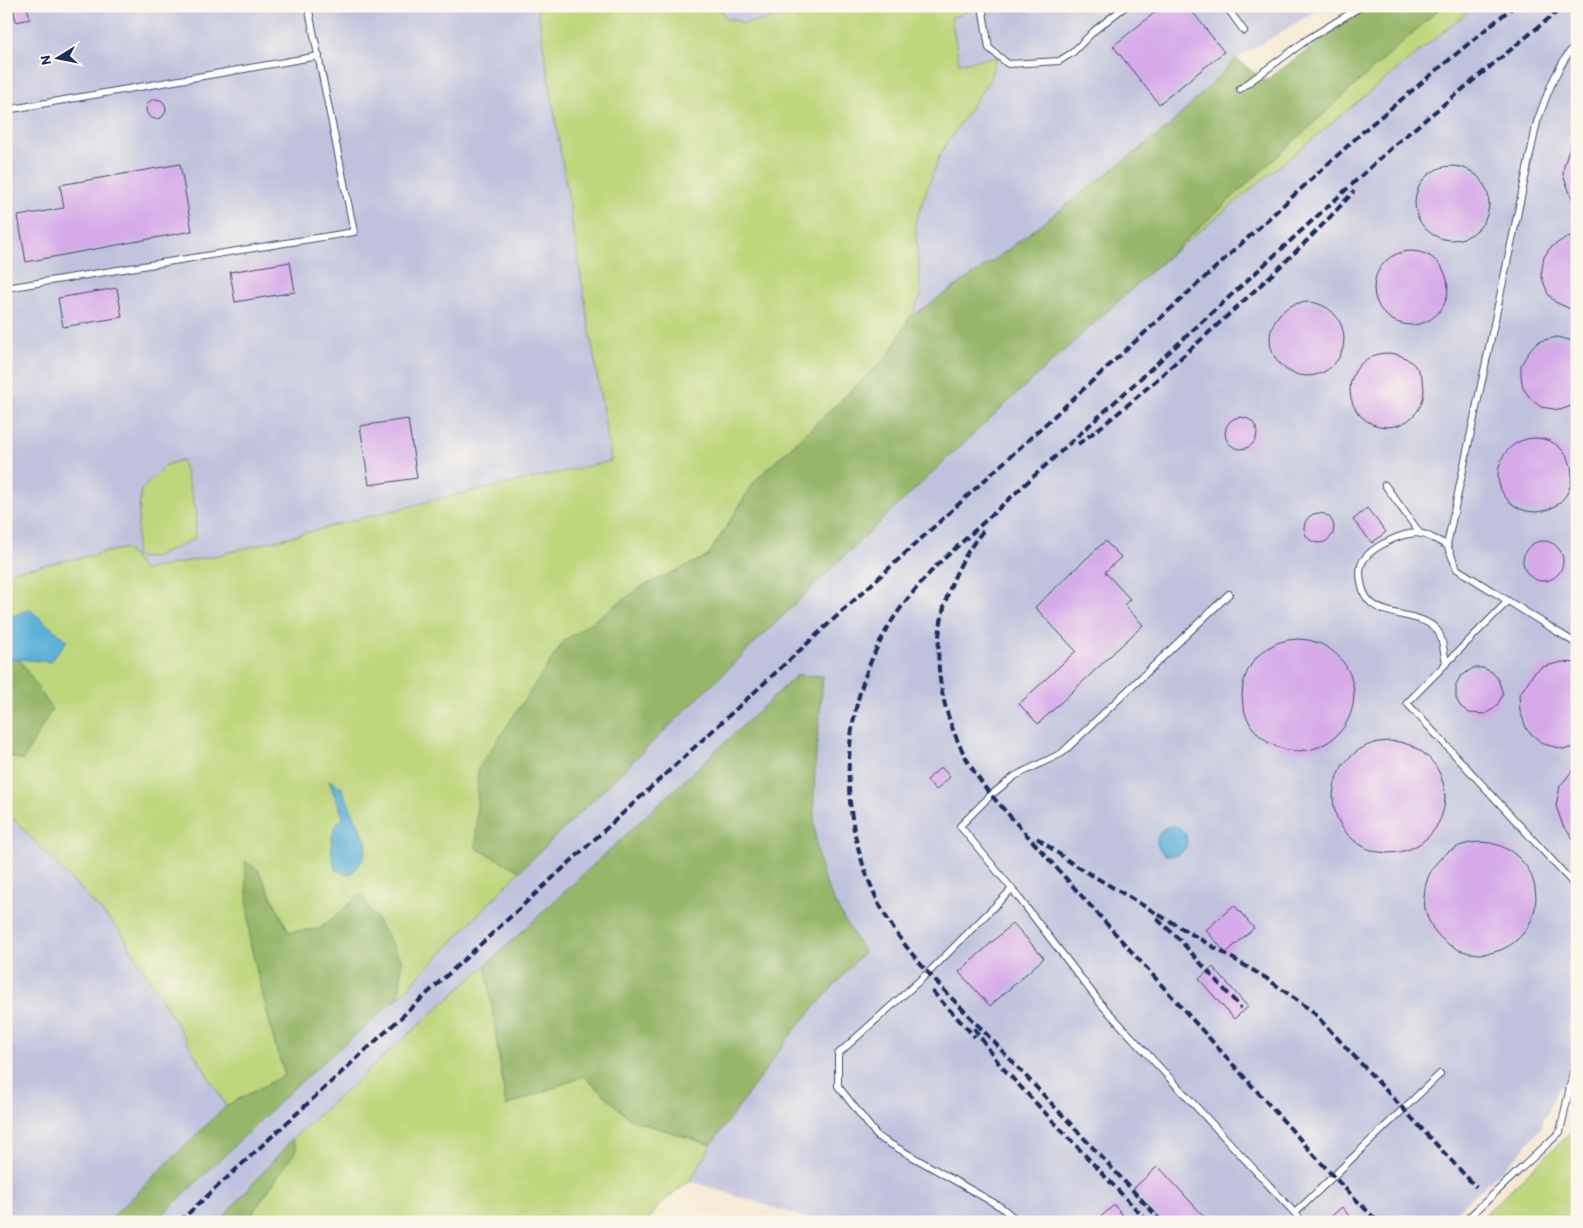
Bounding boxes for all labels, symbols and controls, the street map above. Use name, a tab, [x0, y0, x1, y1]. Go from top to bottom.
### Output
north arrow	[32, 32, 82, 82]
text: N	[36, 54, 55, 66]

